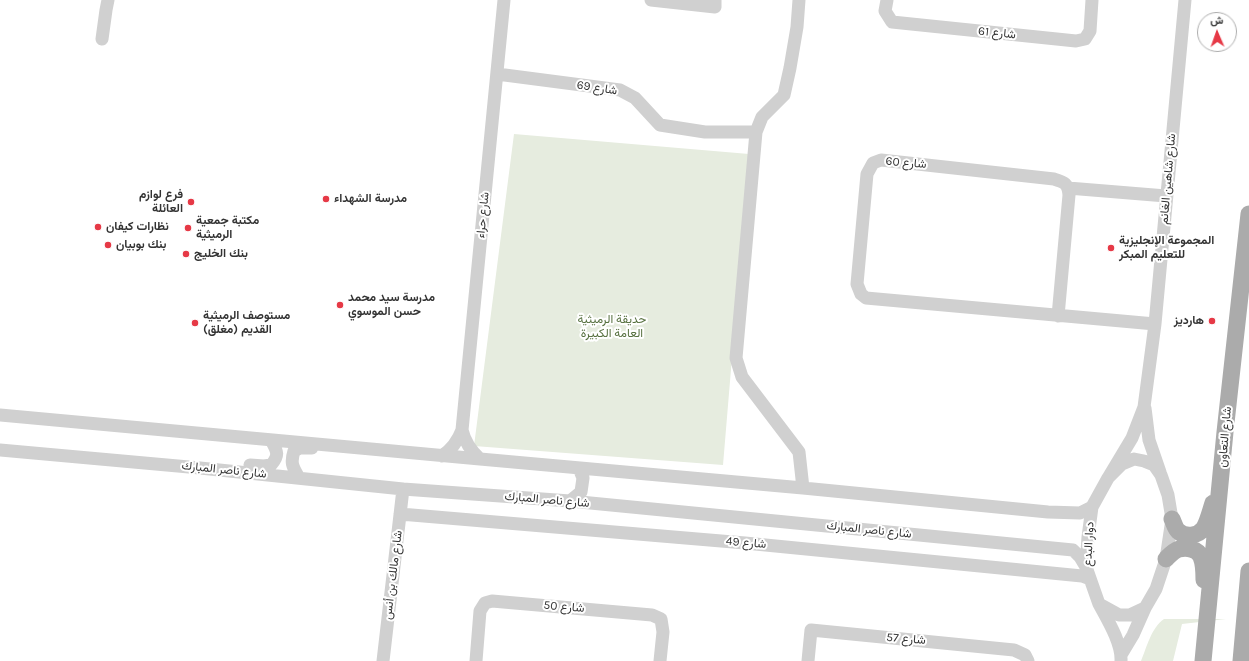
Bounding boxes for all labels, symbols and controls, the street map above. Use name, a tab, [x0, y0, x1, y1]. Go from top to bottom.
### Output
north arrow	[1197, 12, 1237, 52]
text: ش	[1210, 14, 1223, 27]
street label: شارع 61	[977, 24, 1017, 42]
street label: شارع 69	[576, 78, 618, 98]
street label: شارع شاهين الغانم	[1157, 133, 1179, 225]
street label: شارع 60	[885, 154, 927, 172]
place label: فرع لوازم العائلة	[139, 188, 183, 216]
street label: شارع حراء	[473, 191, 493, 239]
place label: مدرسة الشهداء	[334, 192, 407, 206]
marker: مدرسة الشهداء	[321, 194, 331, 204]
marker: فرع لوازم العائلة	[186, 197, 196, 207]
place label: مكتبة جمعية الرميثية	[196, 214, 259, 242]
place label: نظارات كيفان	[106, 220, 169, 234]
marker: نظارات كيفان	[93, 222, 103, 232]
marker: مكتبة جمعية الرميثية	[183, 223, 193, 233]
place label: المجموعة الإنجليزية للتعليم المبكر	[1119, 234, 1214, 262]
place label: بنك بوبيان	[116, 238, 167, 252]
marker: بنك بوبيان	[103, 240, 113, 250]
marker: المجموعة الإنجليزية للتعليم المبكر	[1106, 243, 1116, 253]
place label: بنك الخليج	[194, 247, 248, 261]
marker: بنك الخليج	[181, 249, 191, 259]
place label: مدرسة سيد محمد حسن الموسوي	[348, 291, 435, 319]
marker: مدرسة سيد محمد حسن الموسوي	[335, 300, 345, 310]
place label: مستوصف الرميثية القديم (مغلق)	[203, 309, 290, 337]
park label: حديقة الرميثية العامة الكبيرة	[578, 313, 646, 341]
place label: هارديز	[1174, 314, 1204, 328]
marker: هارديز	[1207, 316, 1217, 326]
marker: مستوصف الرميثية القديم (مغلق)	[190, 318, 200, 328]
street label: شارع التعاون	[1215, 406, 1235, 468]
street label: شارع ناصر المبارك	[181, 458, 267, 482]
street label: شارع ناصر المبارك	[504, 489, 590, 511]
street label: شارع ناصر المبارك	[826, 518, 912, 542]
street label: دوار البدع	[1081, 521, 1097, 567]
street label: شارع مالك بن أنس	[380, 530, 406, 620]
street label: شارع 49	[725, 534, 767, 552]
street label: شارع 50	[543, 598, 585, 616]
street label: شارع 57	[886, 630, 926, 648]

